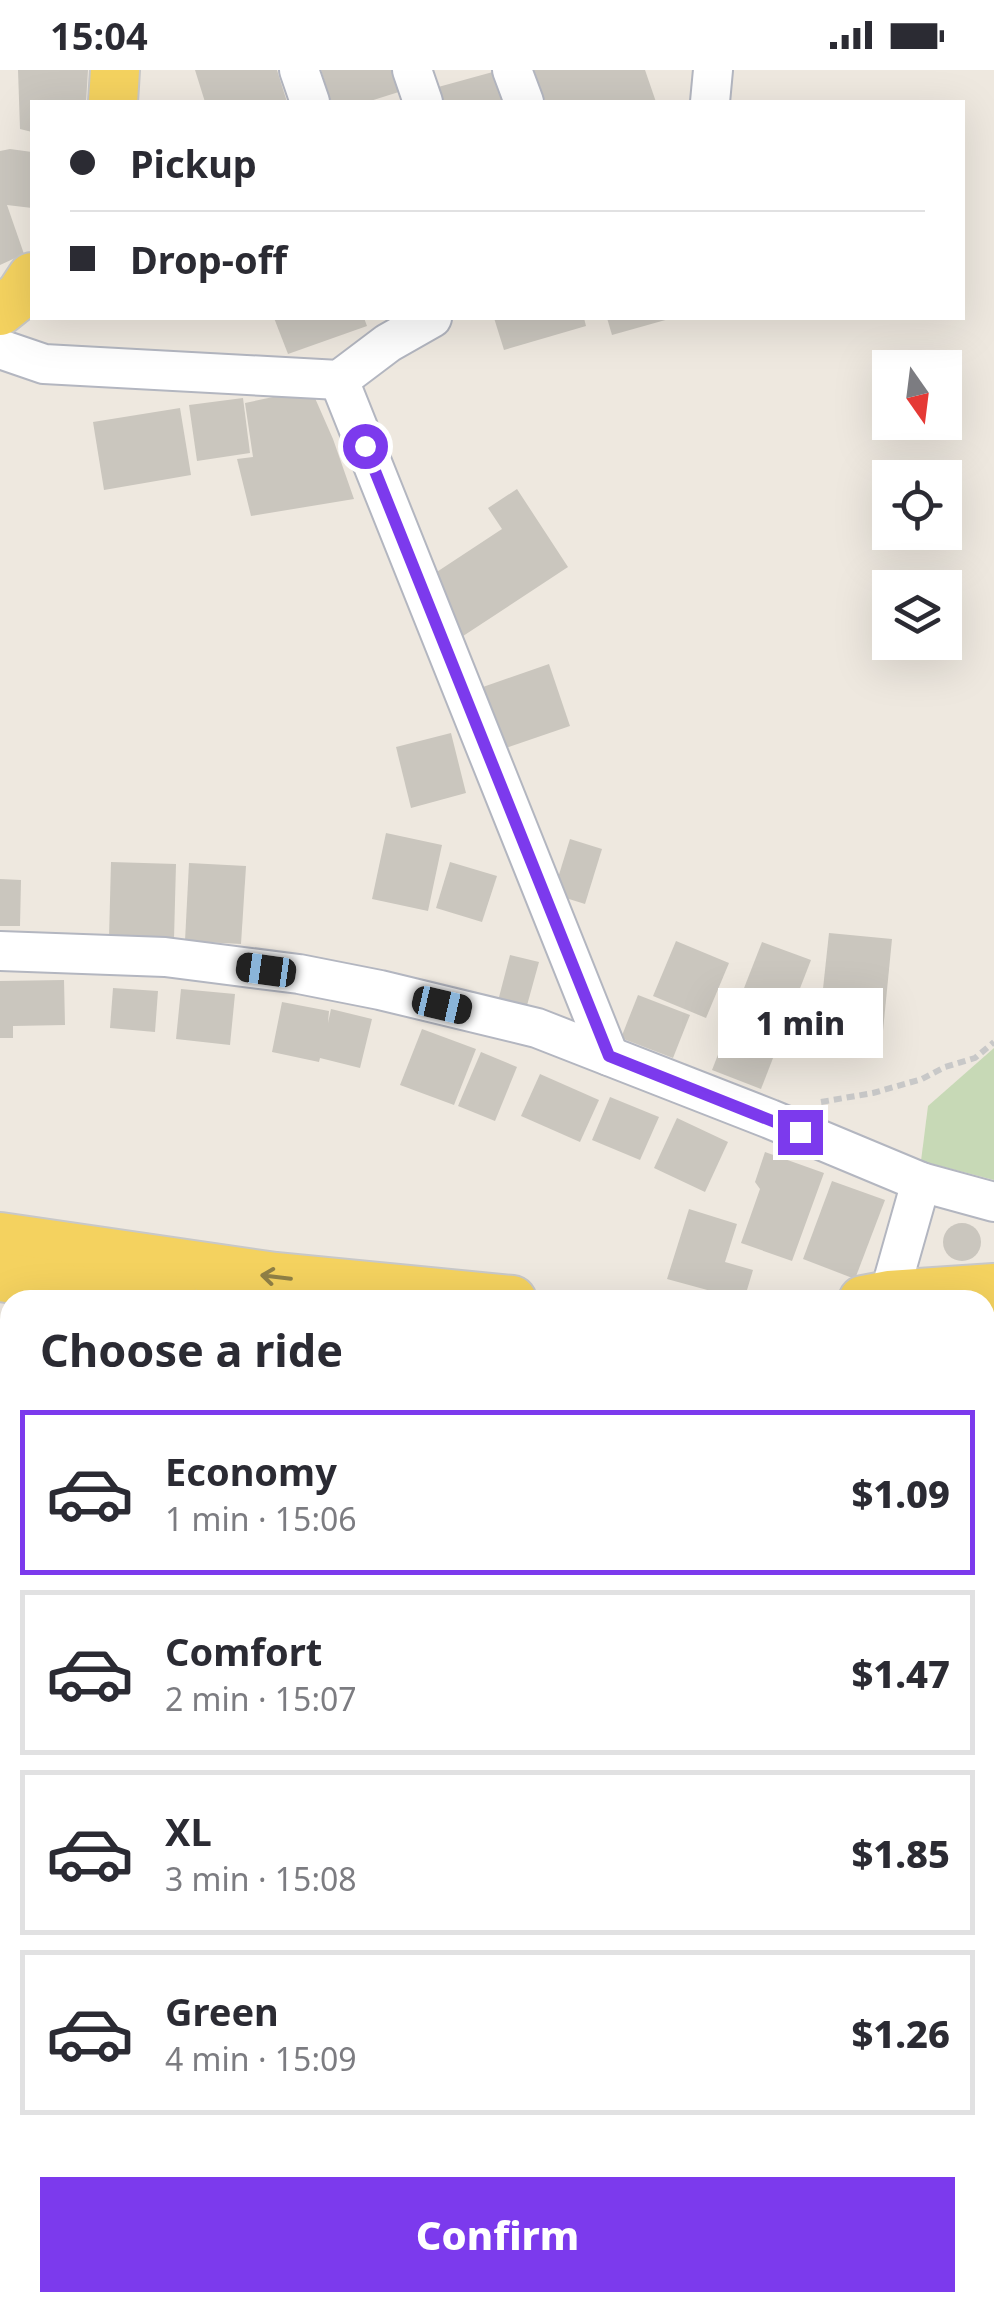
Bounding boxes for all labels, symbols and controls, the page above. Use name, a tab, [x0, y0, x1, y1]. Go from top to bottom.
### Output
text: 15:04	[50, 9, 148, 61]
text: Pickup	[130, 137, 257, 189]
text: Drop-off	[130, 233, 287, 285]
north arrow	[872, 350, 962, 440]
map controls	[872, 350, 962, 660]
route start	[343, 424, 388, 469]
button: locate	[872, 460, 962, 550]
button: layers	[872, 570, 962, 660]
car	[234, 951, 298, 989]
car	[409, 984, 475, 1026]
callout: 1 min	[718, 987, 882, 1057]
text: 1 min	[756, 1001, 845, 1044]
route end	[778, 1110, 823, 1155]
one-way arrow	[260, 1267, 292, 1286]
text: Choose a ride	[40, 1319, 343, 1380]
text: Economy	[165, 1445, 337, 1497]
icon: car	[45, 1448, 135, 1538]
text: $1.09	[851, 1467, 950, 1519]
text: 1 min · 15:06	[165, 1497, 357, 1540]
text: Comfort	[165, 1625, 322, 1677]
icon: car	[45, 1628, 135, 1718]
text: $1.47	[851, 1647, 950, 1699]
text: 2 min · 15:07	[165, 1677, 357, 1720]
text: XL	[165, 1805, 212, 1857]
icon: car	[45, 1808, 135, 1898]
text: $1.85	[851, 1827, 950, 1879]
text: 3 min · 15:08	[165, 1857, 357, 1900]
text: Green	[165, 1985, 279, 2037]
icon: car	[45, 1988, 135, 2078]
text: $1.26	[851, 2007, 950, 2059]
text: 4 min · 15:09	[165, 2037, 357, 2080]
button: Confirm	[40, 2177, 955, 2292]

